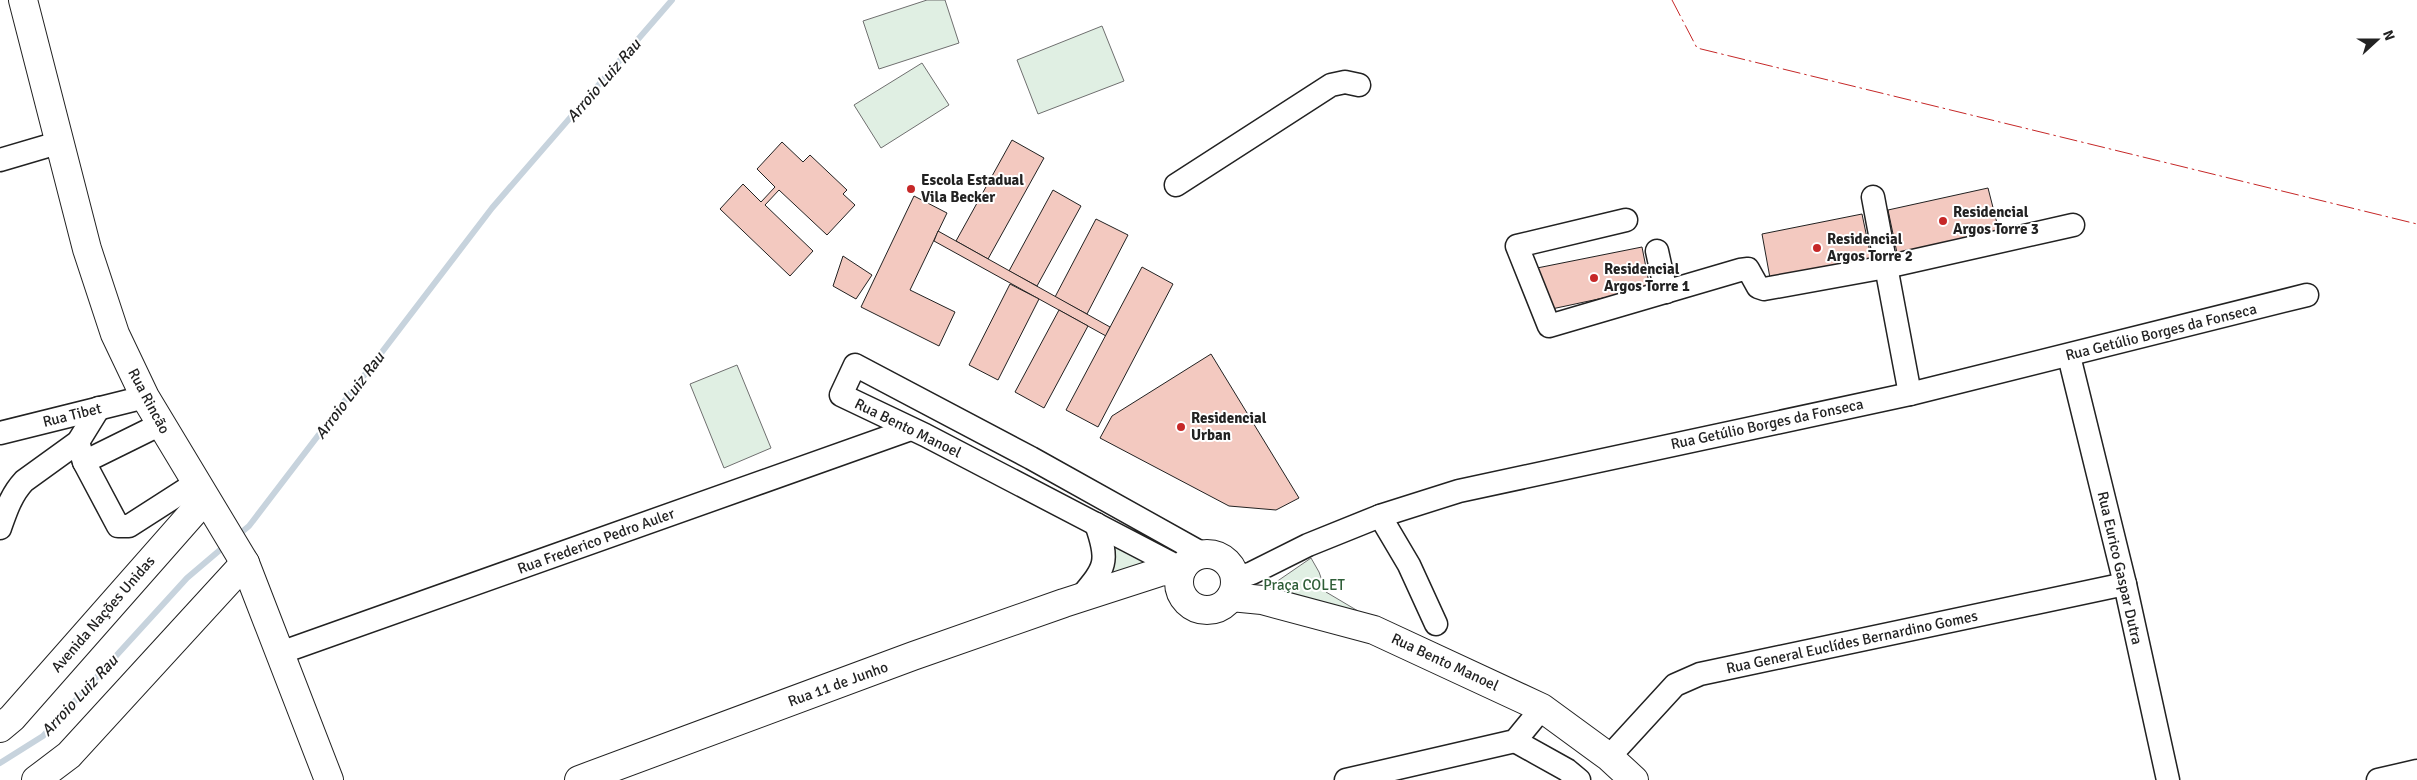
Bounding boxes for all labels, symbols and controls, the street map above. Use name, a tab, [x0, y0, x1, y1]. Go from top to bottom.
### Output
north arrow	[2352, 15, 2402, 65]
text: N	[2379, 28, 2398, 43]
water label: Arroio Luiz Rau	[562, 34, 646, 126]
place label: Escola Estadual Vila Becker	[921, 171, 1024, 206]
marker: Escola Estadual Vila Becker	[905, 183, 917, 195]
place label: Residencial Argos Torre 3	[1953, 203, 2039, 238]
marker: Residencial Argos Torre 3	[1937, 215, 1949, 227]
place label: Residencial Argos Torre 2	[1827, 230, 1913, 265]
marker: Residencial Argos Torre 2	[1811, 242, 1823, 254]
place label: Residencial Argos Torre 1	[1604, 260, 1690, 295]
marker: Residencial Argos Torre 1	[1588, 272, 1600, 284]
street label: Rua Getúlio Borges da Fonseca	[2064, 300, 2258, 364]
water label: Arroio Luiz Rau	[311, 347, 390, 443]
street label: Rua Rincão	[124, 365, 174, 437]
street label: Rua Bento Manoel	[852, 394, 964, 462]
street label: Rua Getúlio Borges da Fonseca	[1669, 395, 1865, 453]
street label: Rua Tibet	[41, 399, 103, 431]
place label: Residencial Urban	[1191, 409, 1267, 444]
marker: Residencial Urban	[1175, 421, 1187, 433]
street label: Rua Eurico Gaspar Dutra	[2094, 490, 2146, 646]
street label: Rua Frederico Pedro Auler	[515, 504, 677, 578]
street label: Avenida Nações Unidas	[48, 552, 159, 676]
park label: Praça COLET	[1263, 576, 1345, 594]
street label: Rua General Euclídes Bernardino Gomes	[1725, 606, 1980, 677]
street label: Rua Bento Manoel	[1388, 629, 1502, 695]
water label: Arroio Luiz Rau	[37, 650, 123, 740]
street label: Rua 11 de Junho	[786, 657, 891, 710]

